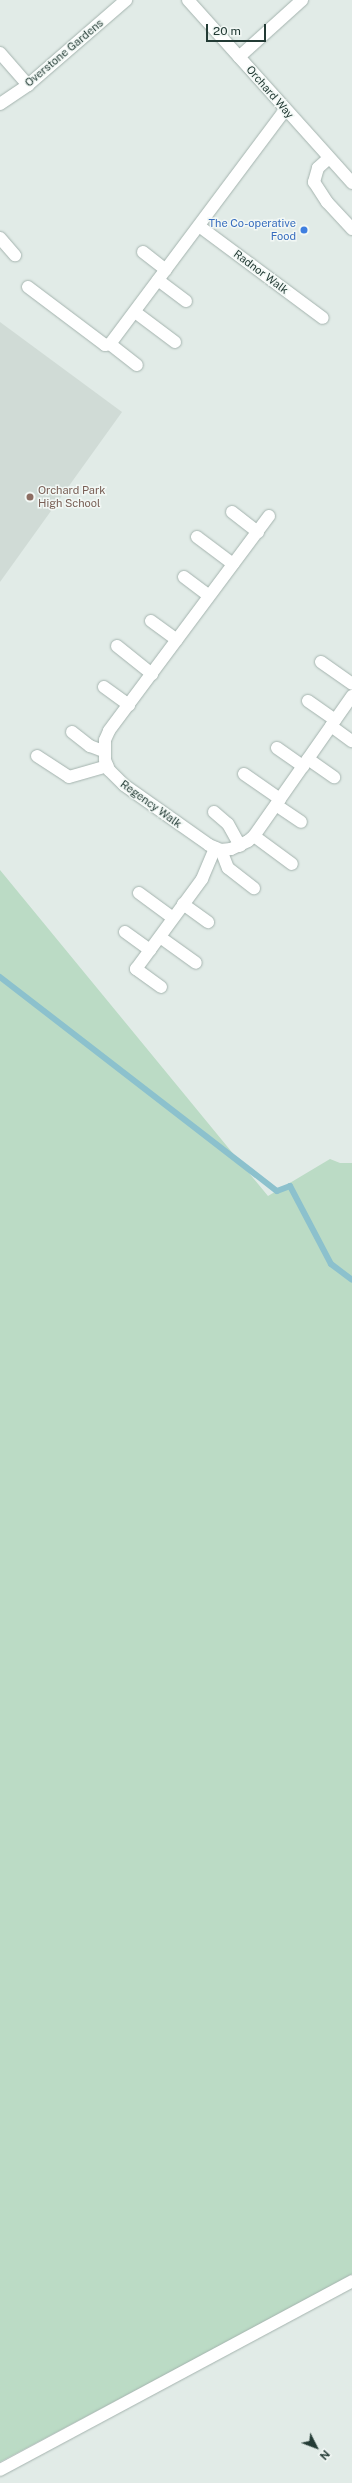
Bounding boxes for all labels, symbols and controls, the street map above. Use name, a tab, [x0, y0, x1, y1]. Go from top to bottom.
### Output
street label: Overstone Gardens	[22, 16, 106, 90]
scale bar	[208, 16, 268, 42]
text: 20 m	[213, 24, 241, 38]
street label: Orchard Way	[243, 63, 297, 121]
place label: The Co-operative Food	[208, 217, 296, 243]
marker: The Co-operative Food	[299, 225, 309, 235]
street label: Radnor Walk	[231, 247, 291, 297]
place label: Orchard Park High School	[38, 484, 105, 510]
marker: Orchard Park High School	[25, 492, 35, 502]
street label: Regency Walk	[118, 777, 184, 831]
north arrow	[296, 2427, 336, 2467]
text: N	[318, 2448, 332, 2462]

